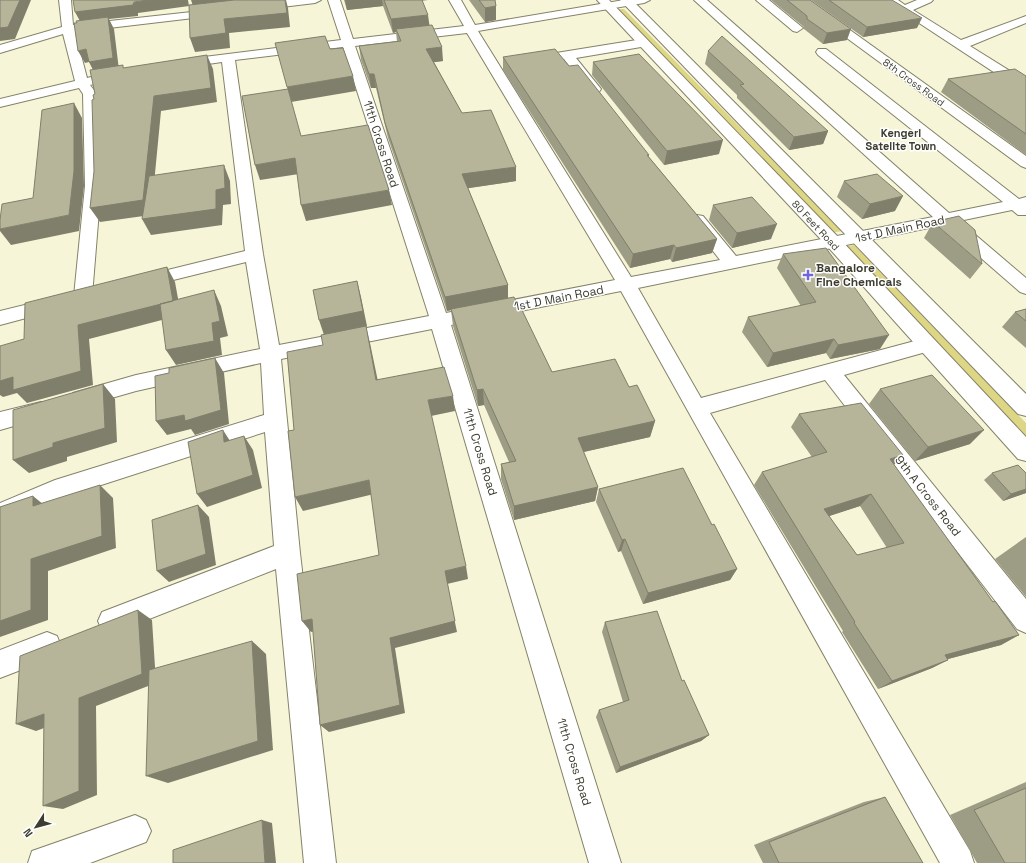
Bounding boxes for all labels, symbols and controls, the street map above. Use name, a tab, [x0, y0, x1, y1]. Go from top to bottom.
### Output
street label: 8th Cross Road	[880, 56, 947, 109]
street label: 11th Cross Road	[359, 98, 403, 190]
district label: Kengeri Satelite Town	[866, 126, 937, 153]
street label: 80 Feet Road	[789, 198, 842, 253]
street label: 1st D Main Road	[854, 212, 946, 246]
place label: Bangalore Fine Chemicals	[816, 260, 902, 290]
marker: Bangalore Fine Chemicals	[803, 270, 813, 280]
street label: 1st D Main Road	[513, 281, 605, 315]
street label: 11th Cross Road	[459, 406, 501, 498]
street label: 9th A Cross Road	[891, 452, 965, 540]
street label: 11th Cross Road	[553, 716, 595, 808]
north arrow	[16, 807, 56, 847]
text: N	[20, 826, 36, 840]

